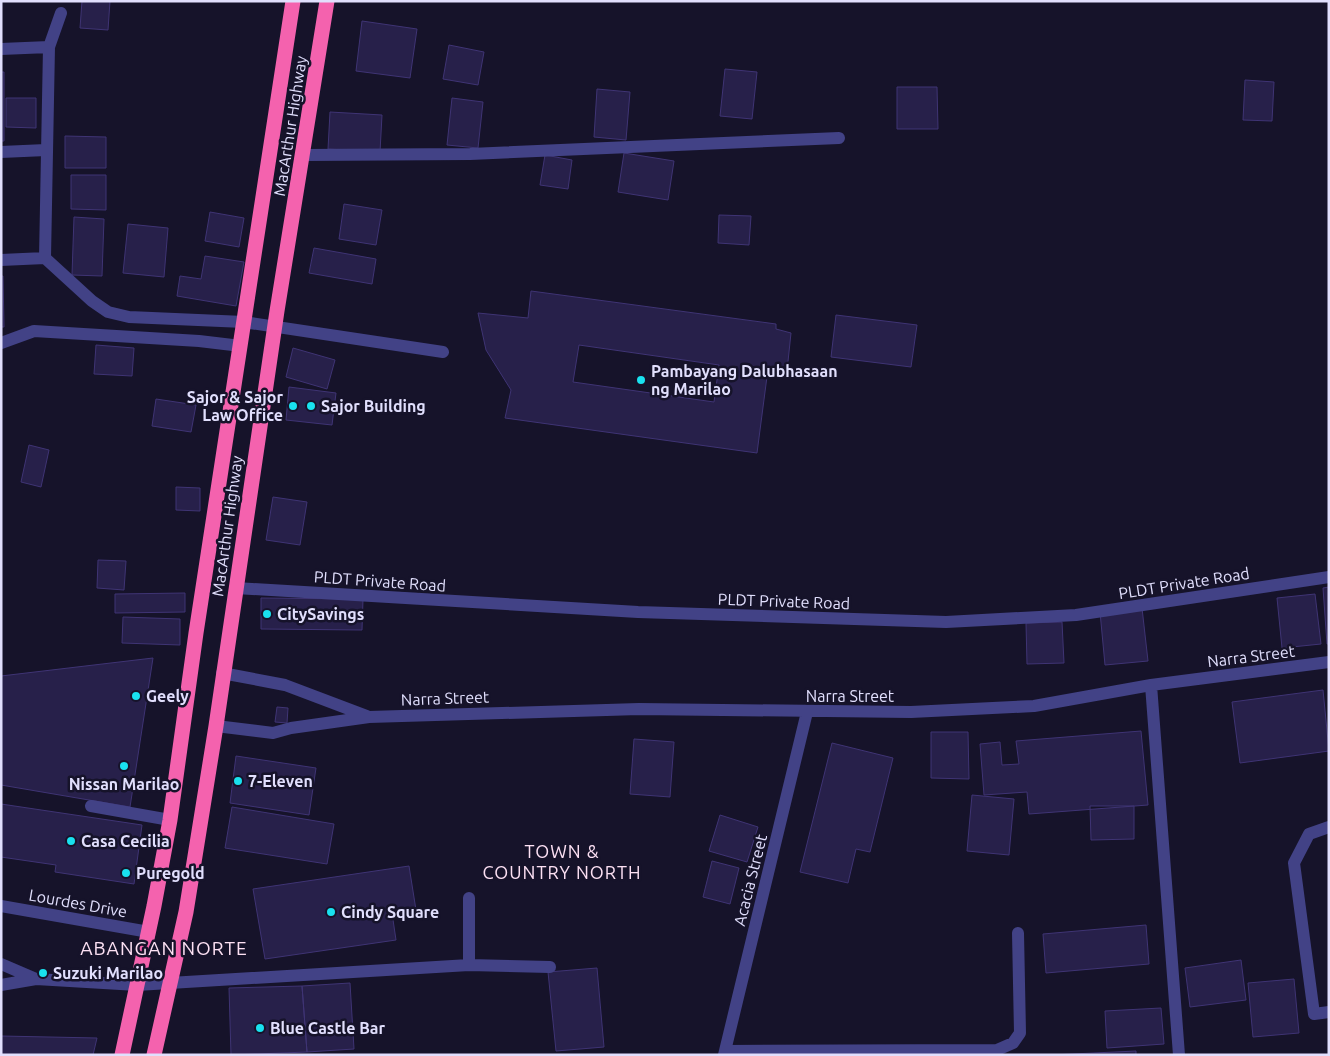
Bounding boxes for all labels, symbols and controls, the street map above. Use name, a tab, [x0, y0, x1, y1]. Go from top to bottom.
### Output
street label: MacArthur Highway	[270, 54, 310, 198]
place label: Pambayang Dalubhasaan ng Marilao	[651, 362, 838, 398]
marker: Pambayang Dalubhasaan ng Marilao	[635, 374, 647, 386]
place label: Sajor & Sajor Law Office	[187, 388, 283, 424]
place label: Sajor Building	[321, 397, 426, 415]
marker: Sajor & Sajor Law Office	[287, 400, 299, 412]
marker: Sajor Building	[305, 400, 317, 412]
street label: MacArthur Highway	[208, 454, 246, 598]
street label: PLDT Private Road	[1117, 564, 1251, 602]
street label: PLDT Private Road	[313, 567, 447, 595]
street label: PLDT Private Road	[718, 590, 850, 612]
place label: CitySavings	[277, 605, 364, 623]
marker: CitySavings	[261, 608, 273, 620]
street label: Narra Street	[1206, 642, 1297, 670]
place label: Geely	[146, 687, 189, 705]
street label: Narra Street	[401, 687, 490, 709]
street label: Narra Street	[806, 687, 895, 705]
marker: Geely	[130, 690, 142, 702]
marker: Nissan Marilao	[118, 760, 130, 772]
place label: 7-Eleven	[248, 772, 313, 790]
place label: Nissan Marilao	[69, 775, 179, 793]
marker: 7-Eleven	[232, 775, 244, 787]
place label: Casa Cecilia	[81, 832, 170, 850]
street label: Acacia Street	[730, 832, 770, 928]
marker: Casa Cecilia	[65, 835, 77, 847]
district label: TOWN & COUNTRY NORTH	[482, 841, 642, 882]
place label: Puregold	[136, 864, 205, 882]
marker: Puregold	[120, 867, 132, 879]
street label: Lourdes Drive	[28, 886, 128, 920]
place label: Cindy Square	[341, 903, 439, 921]
marker: Cindy Square	[325, 906, 337, 918]
district label: ABANGAN NORTE	[80, 937, 248, 959]
place label: Suzuki Marilao	[53, 964, 163, 982]
marker: Suzuki Marilao	[37, 967, 49, 979]
place label: Blue Castle Bar	[270, 1019, 385, 1037]
marker: Blue Castle Bar	[254, 1022, 266, 1034]

